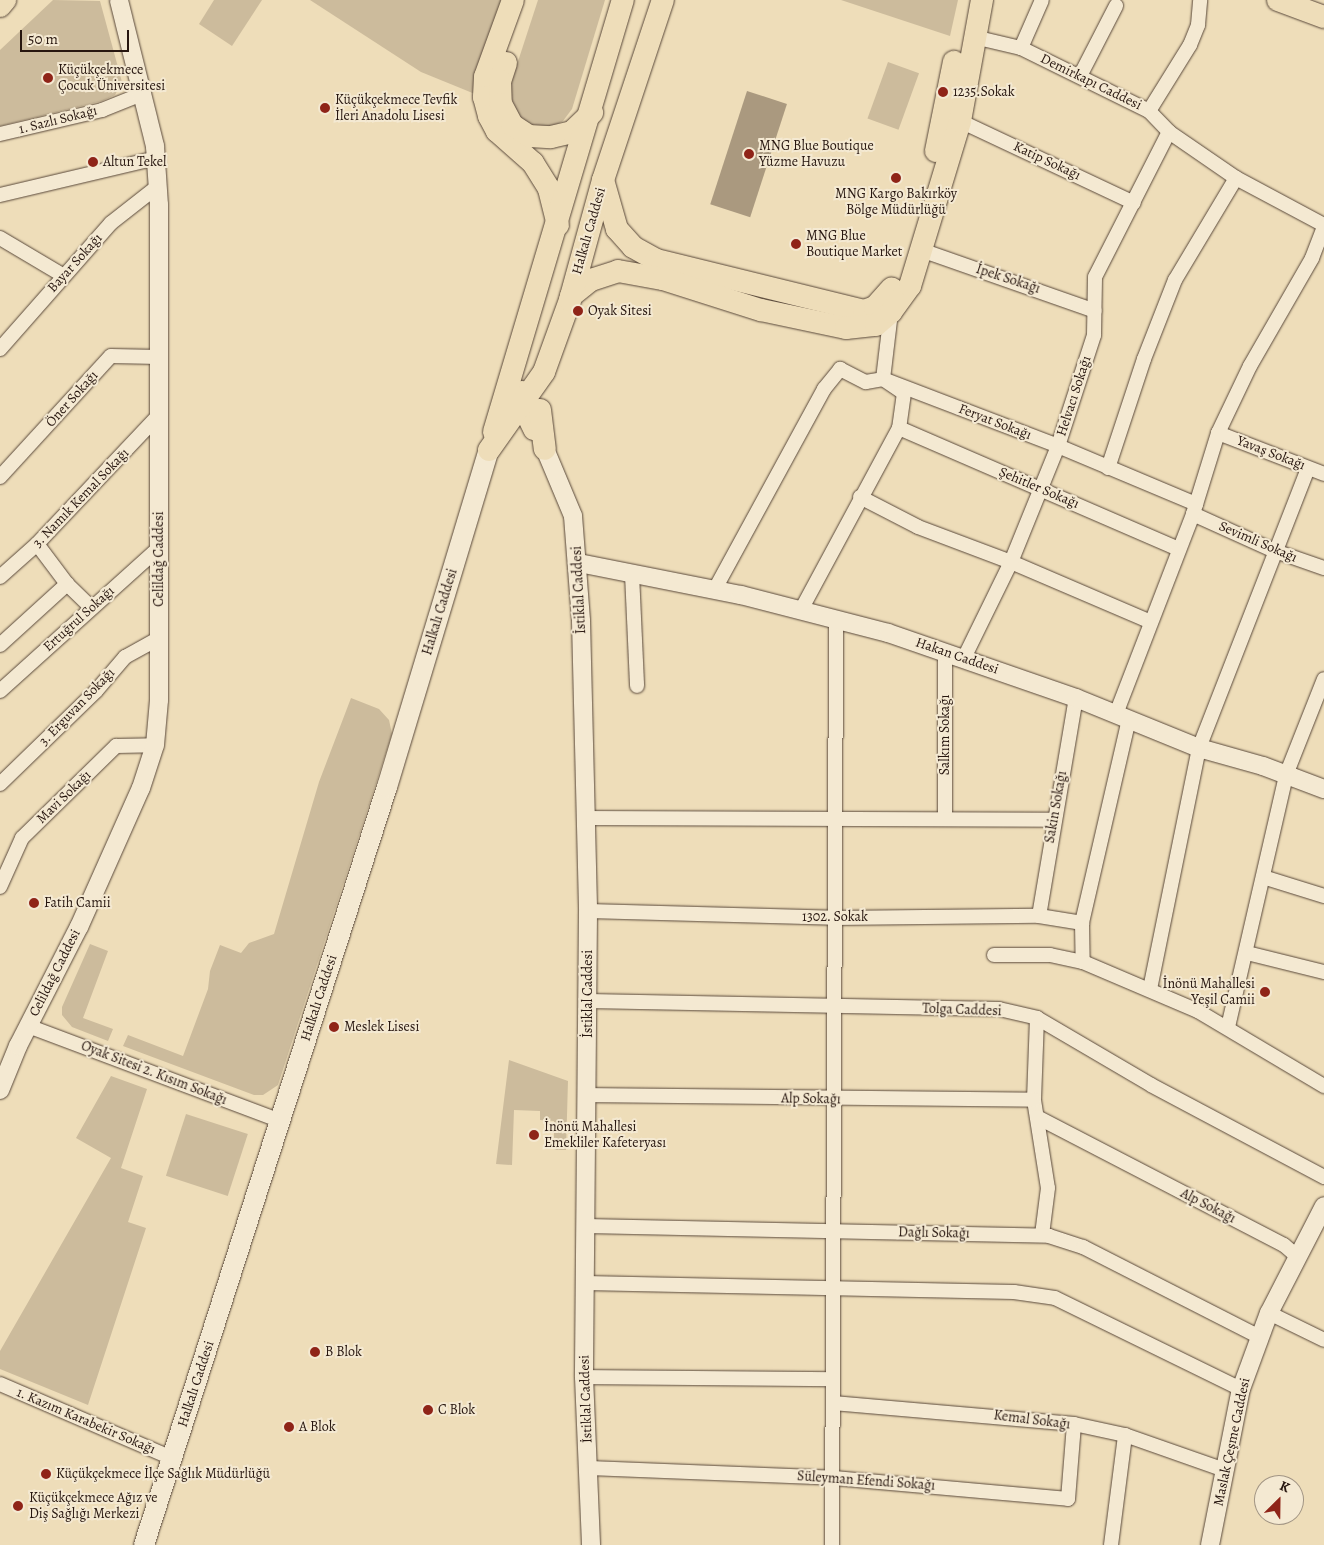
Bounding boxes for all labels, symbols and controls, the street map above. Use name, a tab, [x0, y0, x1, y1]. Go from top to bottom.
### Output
scale bar	[22, 20, 131, 52]
text: 50 m	[28, 29, 58, 49]
street label: Demirkapı Caddesi	[1038, 50, 1144, 114]
place label: Küçükçekmece Çocuk Üniversitesi	[58, 62, 165, 94]
marker: Küçükçekmece Çocuk Üniversitesi	[42, 72, 54, 84]
place label: 1235.Sokak	[953, 84, 1015, 100]
marker: 1235.Sokak	[937, 86, 949, 98]
place label: Küçükçekmece Tevfik İleri Anadolu Lisesi	[335, 92, 457, 124]
street label: 1. Sazlı Sokağı	[17, 102, 99, 138]
marker: Küçükçekmece Tevfik İleri Anadolu Lisesi	[319, 102, 331, 114]
place label: MNG Blue Boutique Yüzme Havuzu	[759, 138, 874, 170]
street label: Katip Sokağı	[1011, 138, 1083, 184]
marker: MNG Blue Boutique Yüzme Havuzu	[743, 148, 755, 160]
place label: Altun Tekel	[103, 154, 166, 170]
marker: Altun Tekel	[87, 156, 99, 168]
marker: MNG Kargo Bakırköy Bölge Müdürlüğü	[890, 172, 902, 184]
street label: Halkalı Caddesi	[569, 186, 609, 276]
place label: MNG Kargo Bakırköy Bölge Müdürlüğü	[835, 186, 957, 218]
place label: MNG Blue Boutique Market	[806, 228, 902, 260]
street label: Bayar Sokağı	[44, 230, 106, 296]
marker: MNG Blue Boutique Market	[790, 238, 802, 250]
street label: İpek Sokağı	[974, 261, 1042, 297]
place label: Oyak Sitesi	[588, 303, 652, 319]
marker: Oyak Sitesi	[572, 305, 584, 317]
street label: Helvacı Sokağı	[1053, 354, 1095, 438]
street label: Öner Sokağı	[42, 367, 102, 431]
street label: Feryat Sokağı	[956, 400, 1034, 444]
street label: Yavaş Sokağı	[1234, 432, 1308, 474]
street label: 3. Namık Kemal Sokağı	[29, 445, 133, 551]
street label: Şehitler Sokağı	[996, 464, 1082, 512]
street label: Celildağ Caddesi	[151, 511, 167, 607]
street label: Sevimli Sokağı	[1216, 518, 1300, 566]
street label: İstiklal Caddesi	[568, 546, 590, 634]
street label: Halkalı Caddesi	[419, 567, 461, 657]
street label: Ertuğrul Sokağı	[40, 583, 118, 655]
street label: Hakan Caddesi	[913, 634, 1001, 678]
street label: 3. Erguvan Sokağı	[36, 665, 118, 749]
street label: Salkım Sokağı	[937, 695, 953, 775]
street label: Mavi Sokağı	[33, 767, 95, 827]
street label: Sakin Sokağı	[1041, 769, 1071, 845]
place label: Fatih Camii	[44, 895, 111, 911]
marker: Fatih Camii	[28, 897, 40, 909]
street label: 1302. Sokak	[802, 909, 868, 925]
street label: Celildağ Caddesi	[26, 927, 84, 1019]
street label: İstiklal Caddesi	[580, 950, 596, 1038]
street label: Halkalı Caddesi	[297, 953, 341, 1043]
place label: İnönü Mahallesi Yeşil Camii	[1163, 976, 1255, 1009]
marker: İnönü Mahallesi Yeşil Camii	[1259, 986, 1271, 998]
street label: Tolga Caddesi	[922, 1000, 1002, 1020]
place label: Meslek Lisesi	[344, 1019, 419, 1035]
marker: Meslek Lisesi	[328, 1021, 340, 1033]
street label: Oyak Sitesi 2. Kısım Sokağı	[79, 1037, 229, 1109]
street label: Alp Sokağı	[781, 1090, 841, 1108]
place label: İnönü Mahallesi Emekliler Kafeteryası	[544, 1119, 666, 1152]
marker: İnönü Mahallesi Emekliler Kafeteryası	[528, 1129, 540, 1141]
street label: Alp Sokağı	[1178, 1185, 1238, 1227]
street label: Dağlı Sokağı	[898, 1224, 970, 1242]
street label: Halkalı Caddesi	[174, 1339, 218, 1429]
place label: B Blok	[325, 1344, 362, 1360]
marker: B Blok	[309, 1346, 321, 1358]
street label: İstiklal Caddesi	[576, 1355, 596, 1443]
street label: Maslak Çeşme Caddesi	[1210, 1376, 1254, 1508]
street label: 1. Kazım Karabekir Sokağı	[14, 1384, 158, 1458]
place label: C Blok	[438, 1402, 475, 1418]
marker: C Blok	[422, 1404, 434, 1416]
street label: Kemal Sokağı	[993, 1407, 1071, 1433]
place label: A Blok	[299, 1419, 336, 1435]
marker: A Blok	[283, 1421, 295, 1433]
place label: Küçükçekmece İlçe Sağlık Müdürlüğü	[56, 1466, 270, 1482]
marker: Küçükçekmece İlçe Sağlık Müdürlüğü	[40, 1468, 52, 1480]
street label: Süleyman Efendi Sokağı	[796, 1468, 936, 1494]
north arrow	[1254, 1475, 1304, 1525]
text: K	[1277, 1476, 1293, 1497]
place label: Küçükçekmece Ağız ve Diş Sağlığı Merkezi	[29, 1490, 158, 1522]
marker: Küçükçekmece Ağız ve Diş Sağlığı Merkezi	[11, 1499, 25, 1513]

